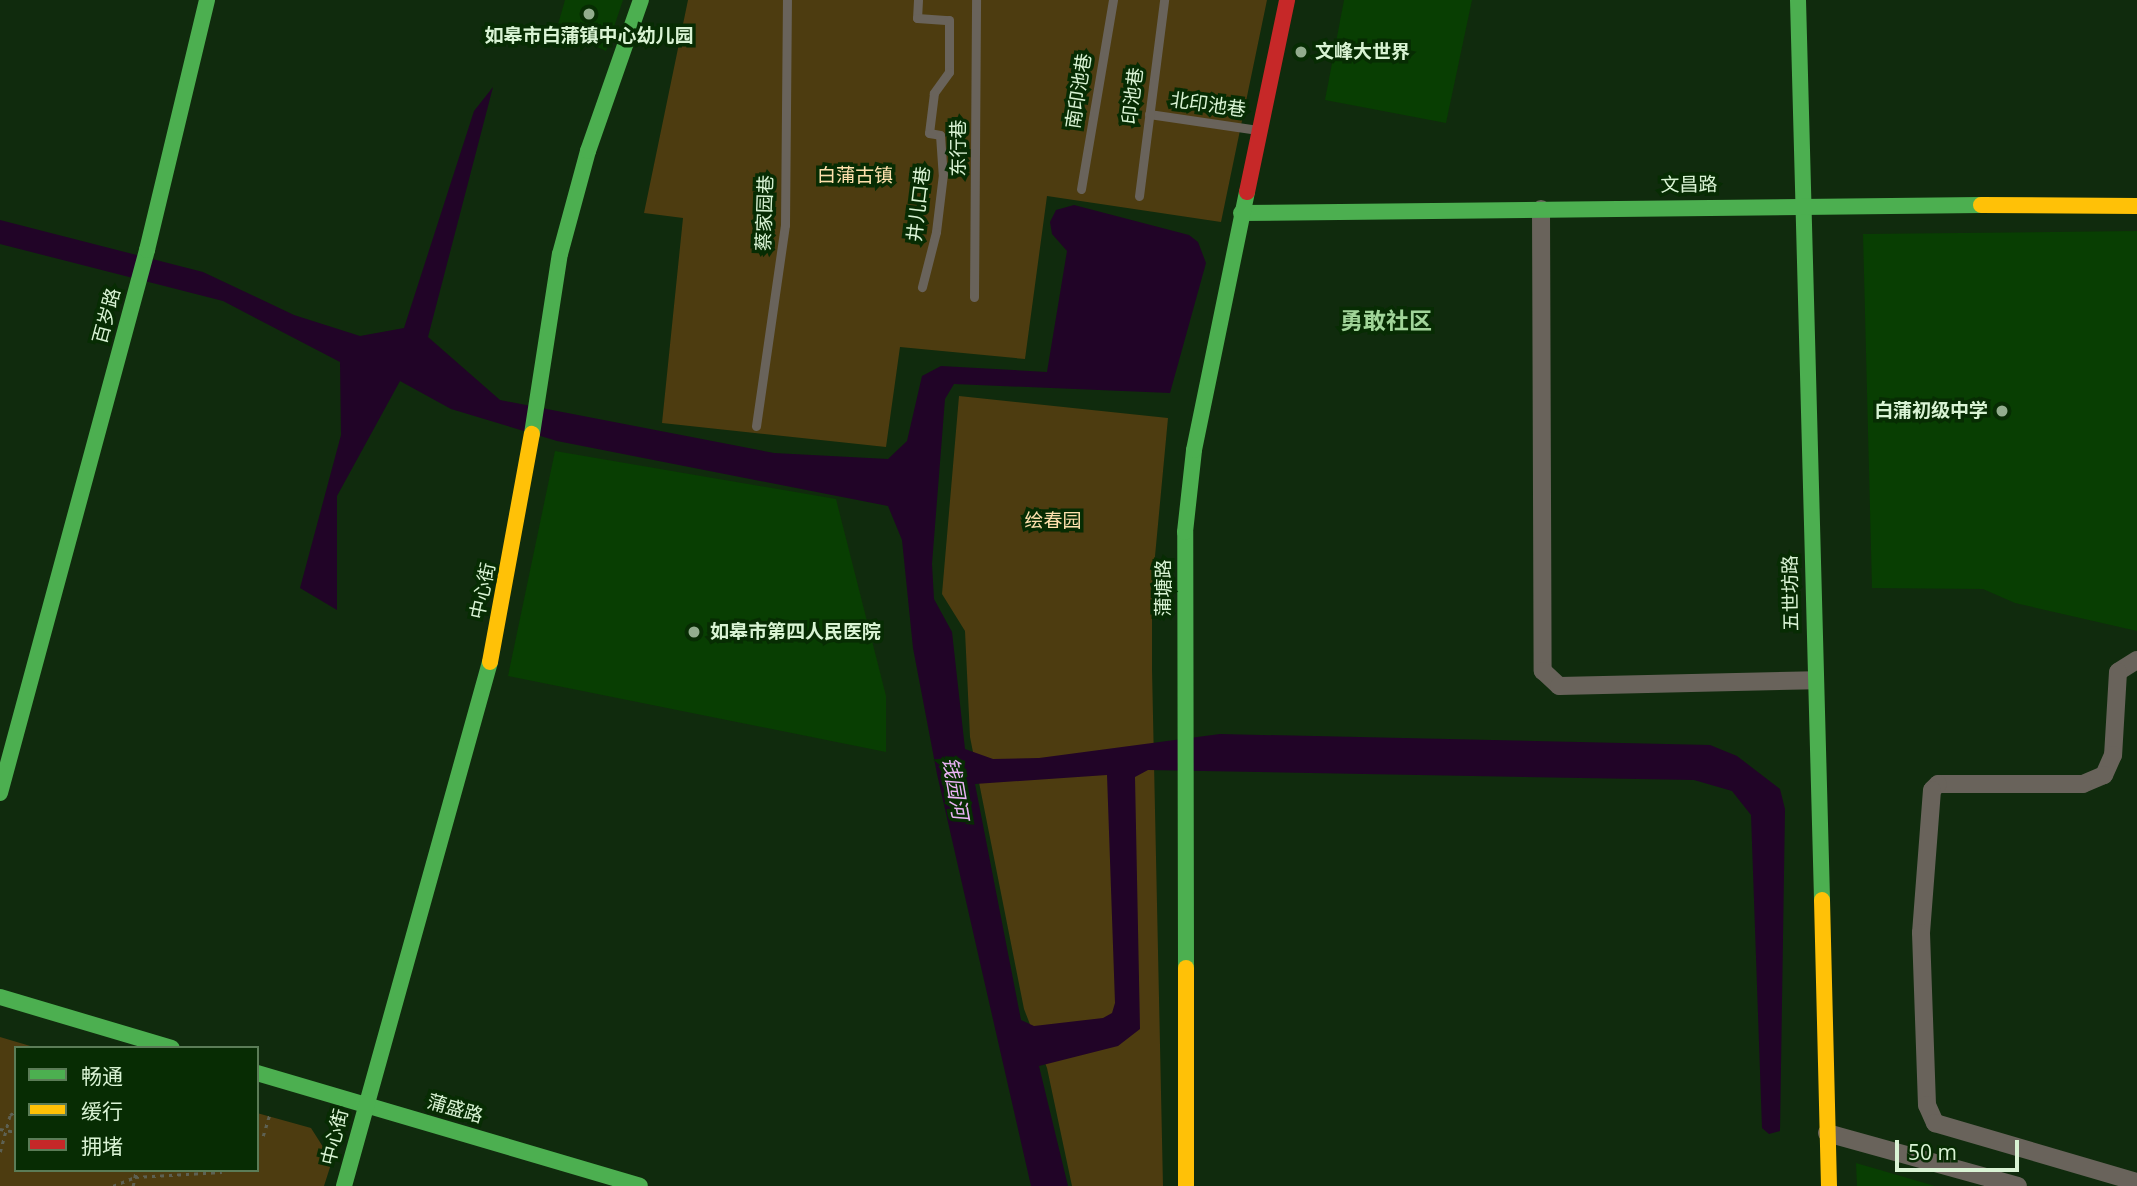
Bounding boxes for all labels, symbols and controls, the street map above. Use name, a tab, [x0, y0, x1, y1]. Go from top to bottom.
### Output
marker: 如皋市白蒲镇中心幼儿园	[581, 6, 597, 22]
place label: 如皋市白蒲镇中心幼儿园	[485, 25, 693, 47]
place label: 文峰大世界	[1315, 41, 1410, 63]
marker: 文峰大世界	[1293, 44, 1309, 60]
street label: 南印池巷	[1062, 52, 1096, 130]
street label: 印池巷	[1118, 66, 1148, 126]
street label: 北印池巷	[1169, 88, 1247, 122]
street label: 东行巷	[948, 120, 970, 176]
park label: 白蒲古镇	[817, 165, 893, 187]
street label: 井儿口巷	[903, 165, 935, 243]
street label: 文昌路	[1660, 173, 1718, 197]
street label: 蔡家园巷	[752, 175, 778, 251]
street label: 百岁路	[89, 286, 125, 346]
district label: 勇敢社区	[1340, 306, 1432, 334]
place label: 白蒲初级中学	[1874, 400, 1988, 422]
marker: 白蒲初级中学	[1994, 403, 2010, 419]
park label: 绘春园	[1025, 510, 1081, 532]
street label: 五世坊路	[1779, 555, 1803, 631]
street label: 蒲塘路	[1153, 560, 1175, 616]
street label: 中心街	[466, 561, 500, 621]
place label: 如皋市第四人民医院	[710, 621, 881, 643]
marker: 如皋市第四人民医院	[684, 622, 704, 642]
water label: 钱园河	[938, 755, 974, 821]
legend	[14, 1046, 259, 1172]
text: 畅通	[81, 1062, 123, 1090]
street label: 蒲盛路	[424, 1090, 486, 1128]
text: 缓行	[81, 1097, 123, 1125]
street label: 中心街	[317, 1107, 353, 1167]
scale bar	[1899, 1126, 2023, 1170]
text: 拥堵	[81, 1132, 123, 1160]
text: 50 m	[1908, 1138, 1957, 1166]

